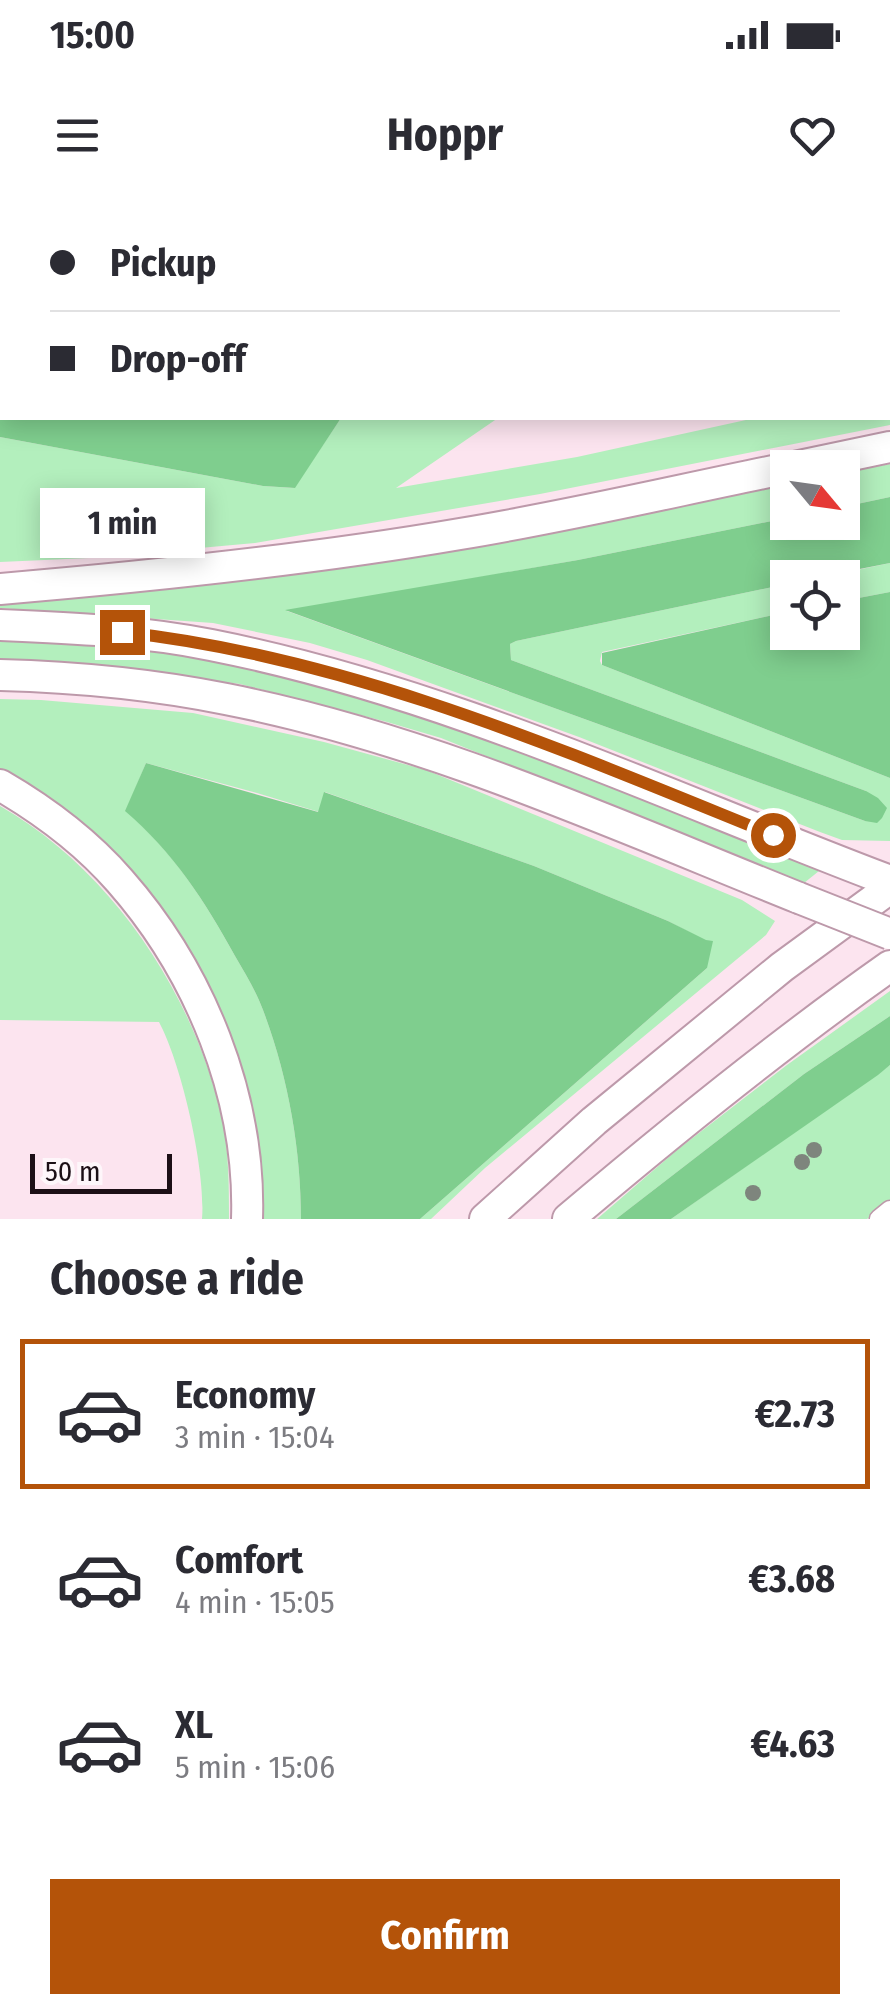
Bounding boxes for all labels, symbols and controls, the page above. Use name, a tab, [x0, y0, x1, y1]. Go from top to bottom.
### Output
text: 15:00	[50, 12, 135, 58]
icon: menu	[50, 108, 105, 163]
text: Hoppr	[387, 108, 503, 162]
icon: heart	[785, 108, 840, 163]
text: Pickup	[110, 240, 216, 286]
text: Drop-off	[110, 336, 246, 382]
north arrow	[770, 450, 860, 540]
map controls	[770, 450, 860, 650]
callout: 1 min	[39, 487, 204, 557]
text: 1 min	[88, 504, 157, 542]
button: locate	[770, 560, 860, 650]
route end	[100, 610, 145, 655]
route start	[751, 813, 796, 858]
scale bar	[30, 1149, 172, 1194]
text: 50 m	[45, 1155, 101, 1188]
text: Choose a ride	[50, 1252, 304, 1306]
icon: car	[55, 1369, 145, 1459]
text: Economy	[175, 1372, 315, 1418]
text: €2.73	[755, 1391, 835, 1437]
text: 3 min · 15:04	[175, 1418, 334, 1456]
icon: car	[55, 1534, 145, 1624]
text: Comfort	[175, 1537, 303, 1583]
text: €3.68	[748, 1556, 835, 1602]
text: 4 min · 15:05	[175, 1583, 335, 1621]
icon: car	[55, 1699, 145, 1789]
text: XL	[175, 1702, 213, 1748]
text: €4.63	[750, 1721, 835, 1767]
text: 5 min · 15:06	[175, 1748, 335, 1786]
button: Confirm	[50, 1879, 840, 1994]

